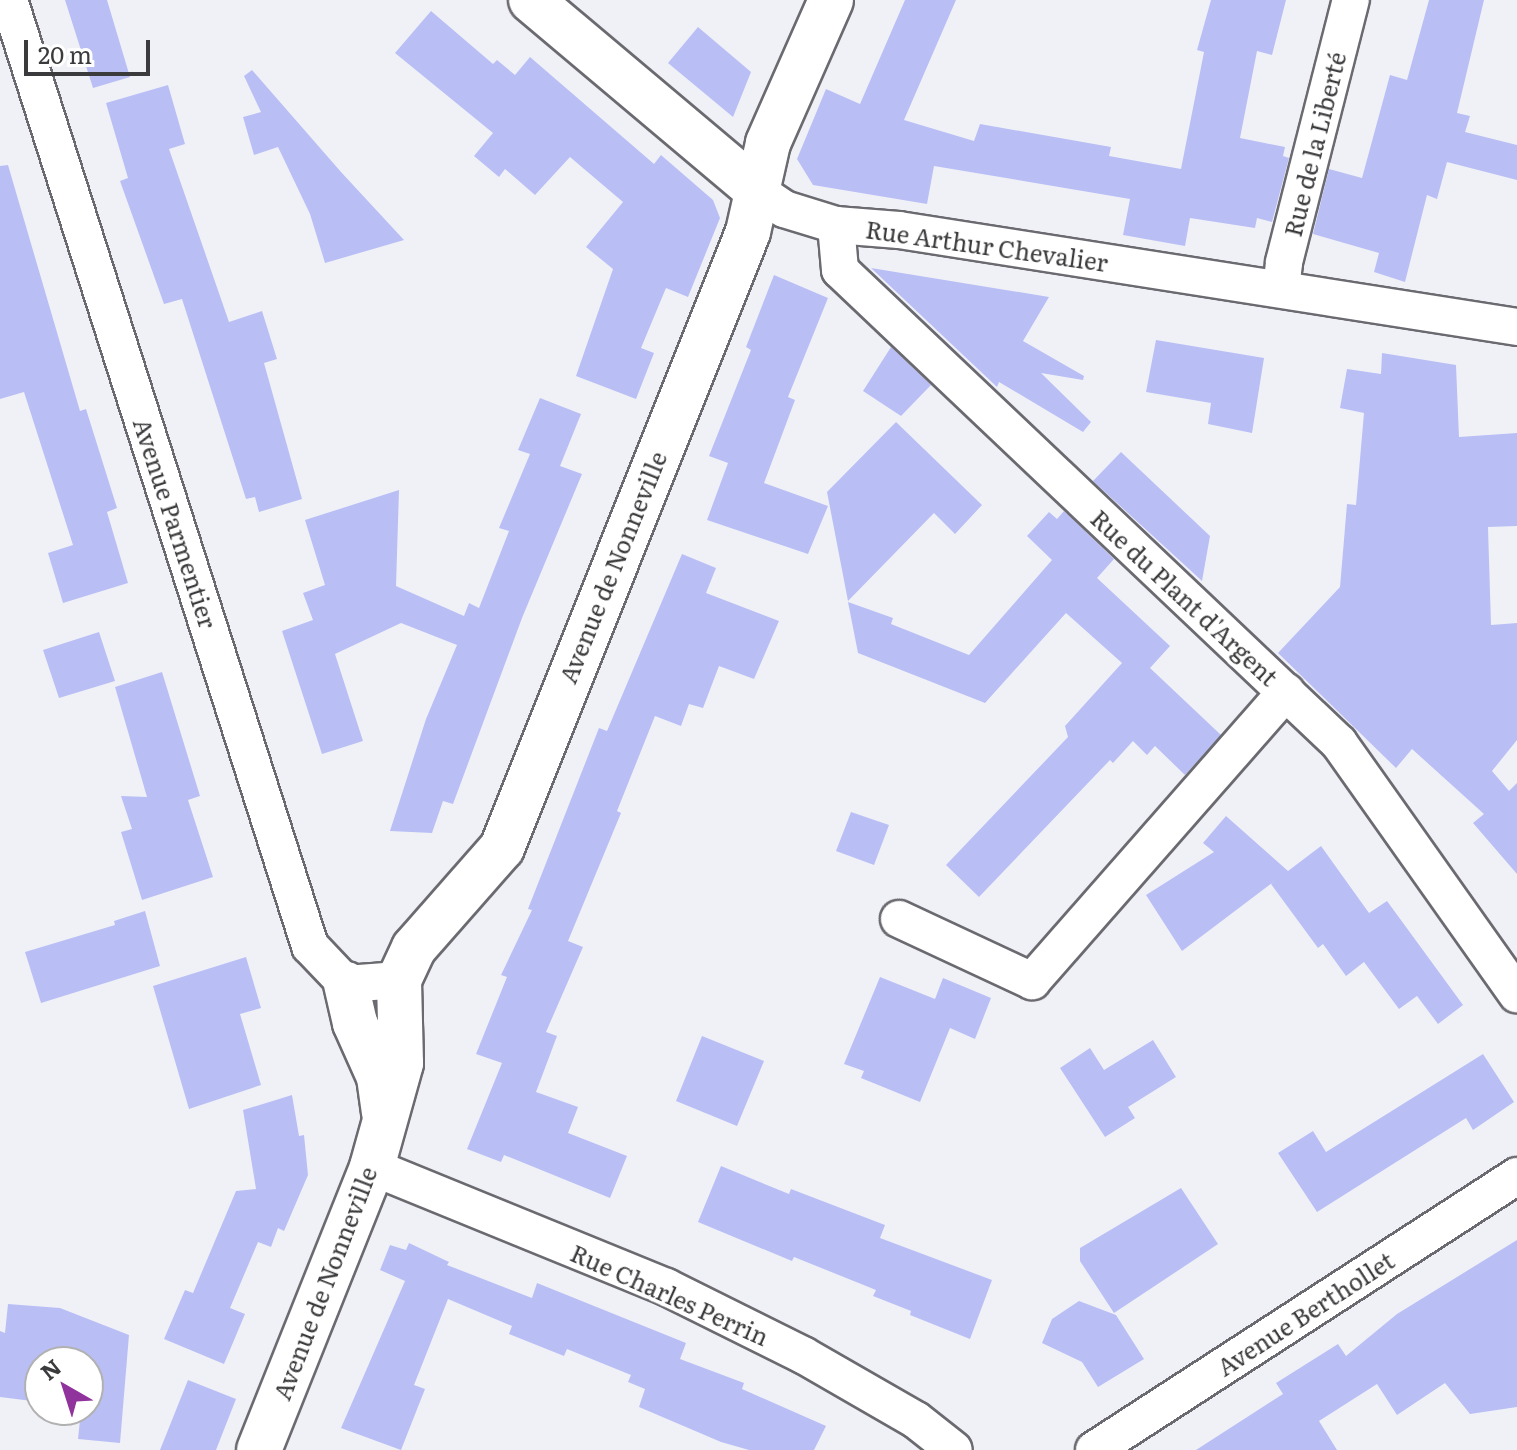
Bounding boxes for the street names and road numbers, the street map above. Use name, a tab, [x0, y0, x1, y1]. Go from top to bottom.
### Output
street label: Rue de la Liberté	[1277, 49, 1351, 239]
street label: Rue Arthur Chevalier	[864, 214, 1110, 276]
street label: Avenue Parmentier	[128, 414, 224, 632]
street label: Avenue de Nonneville	[552, 447, 672, 687]
street label: Rue du Plant d'Argent	[1086, 503, 1284, 691]
street label: Avenue de Nonneville	[266, 1162, 382, 1404]
street label: Rue Charles Perrin	[567, 1237, 773, 1351]
street label: Avenue Berthollet	[1211, 1245, 1399, 1381]

